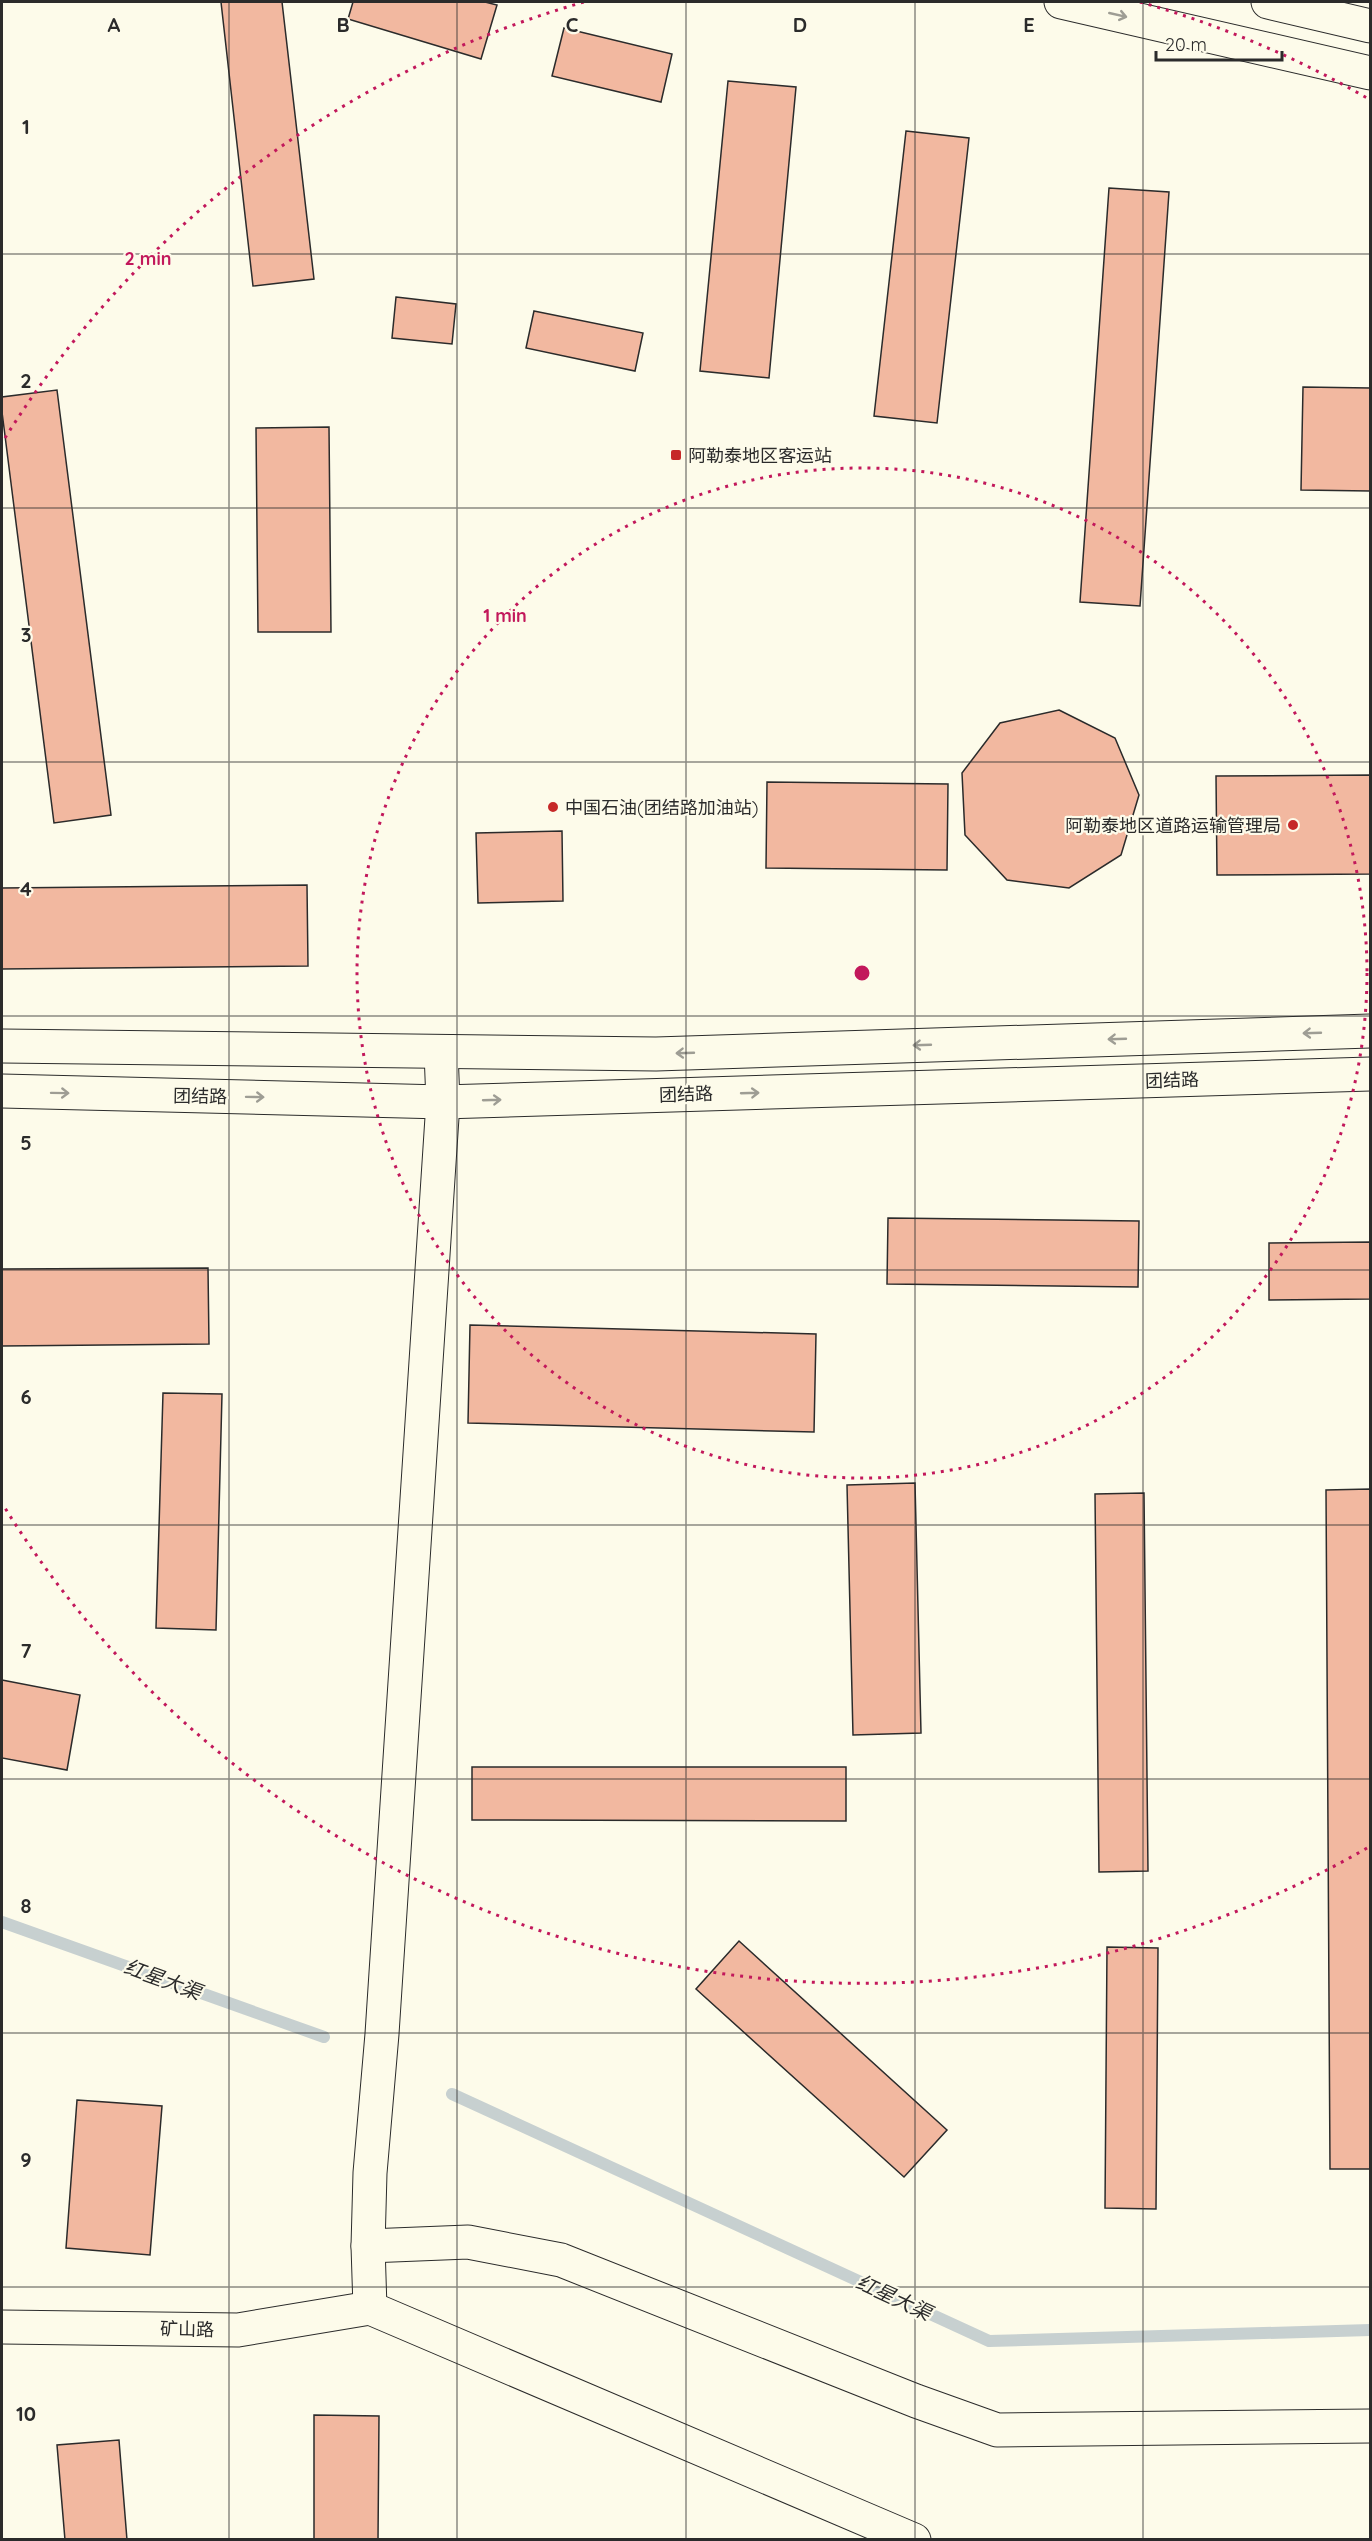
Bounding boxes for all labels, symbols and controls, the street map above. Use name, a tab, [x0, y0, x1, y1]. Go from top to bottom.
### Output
one-way arrow	[1108, 9, 1127, 21]
text: A	[108, 12, 121, 37]
text: B	[336, 12, 350, 37]
text: C	[566, 12, 579, 37]
text: D	[793, 12, 807, 37]
text: E	[1023, 12, 1035, 37]
scale bar	[1156, 24, 1282, 62]
text: 20 m	[1165, 33, 1207, 56]
text: 1	[22, 114, 30, 139]
text: 2 min	[125, 247, 171, 270]
text: 2	[20, 368, 32, 393]
place label: 阿勒泰地区客运站	[688, 444, 832, 467]
marker: 阿勒泰地区客运站	[669, 448, 683, 462]
text: 1 min	[483, 604, 527, 627]
text: 3	[21, 622, 31, 647]
place label: 中国石油(团结路加油站)	[565, 796, 758, 819]
marker: 中国石油(团结路加油站)	[546, 800, 560, 814]
place label: 阿勒泰地区道路运输管理局	[1065, 814, 1281, 837]
marker: 阿勒泰地区道路运输管理局	[1286, 818, 1300, 832]
text: 4	[20, 876, 32, 901]
centre of rings	[852, 963, 872, 983]
one-way arrow	[1303, 1027, 1323, 1038]
one-way arrow	[1108, 1033, 1128, 1045]
one-way arrow	[913, 1039, 933, 1051]
one-way arrow	[676, 1047, 696, 1058]
street label: 团结路	[1145, 1068, 1199, 1092]
street label: 团结路	[659, 1082, 713, 1106]
street label: 团结路	[173, 1084, 227, 1108]
one-way arrow	[49, 1087, 69, 1098]
one-way arrow	[739, 1087, 759, 1098]
one-way arrow	[244, 1092, 264, 1103]
one-way arrow	[481, 1095, 501, 1106]
text: 5	[20, 1130, 32, 1155]
text: 6	[20, 1384, 32, 1409]
text: 7	[21, 1638, 32, 1663]
text: 8	[21, 1893, 32, 1918]
water label: 红星大渠	[121, 1954, 208, 2005]
text: 9	[20, 2147, 32, 2172]
water label: 红星大渠	[852, 2269, 938, 2327]
street label: 矿山路	[160, 2317, 214, 2341]
text: 10	[16, 2401, 36, 2426]

